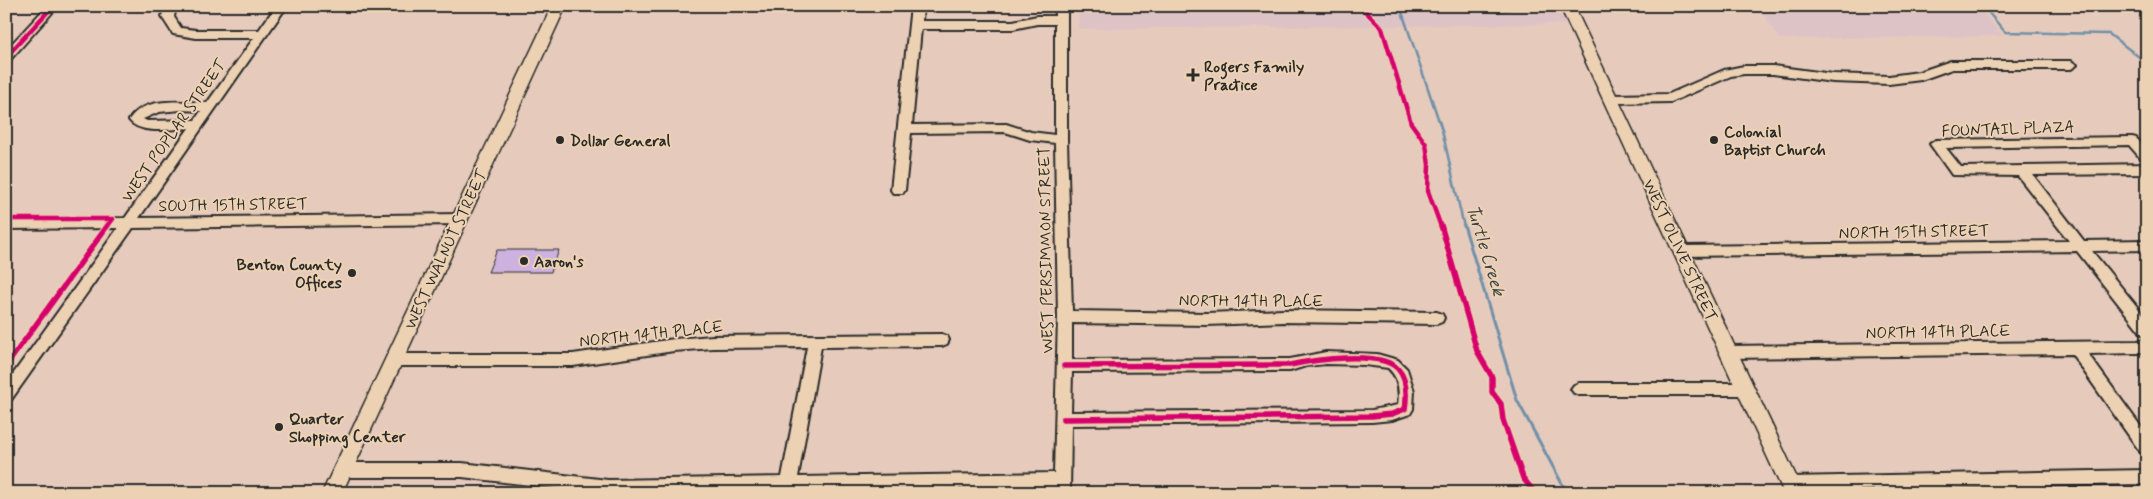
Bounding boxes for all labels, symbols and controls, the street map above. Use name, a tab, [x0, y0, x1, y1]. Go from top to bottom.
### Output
street label: WEST POPLAR STREET	[117, 54, 232, 206]
place label: Rogers Family Practice	[1204, 57, 1304, 96]
marker: Rogers Family Practice	[1186, 68, 1200, 82]
street label: FOUNTAIL PLAZA	[1941, 117, 2075, 142]
place label: Colonial Baptist Church	[1724, 122, 1826, 161]
place label: Dollar General	[570, 131, 670, 152]
marker: Dollar General	[554, 134, 566, 146]
marker: Colonial Baptist Church	[1708, 134, 1720, 146]
street label: WEST PERSIMMON STREET	[1034, 147, 1059, 353]
street label: WEST WALNUT STREET	[400, 165, 493, 333]
street label: WEST OLIVE STREET	[1637, 176, 1722, 325]
street label: SOUTH 15TH STREET	[158, 194, 308, 217]
water label: Turtle Creek	[1460, 202, 1511, 300]
street label: NORTH 15TH STREET	[1839, 221, 1989, 244]
place label: Aaron's	[534, 252, 585, 273]
place label: Benton County Offices	[236, 255, 342, 294]
marker: Aaron's	[518, 255, 530, 267]
marker: Benton County Offices	[346, 267, 358, 279]
street label: NORTH 14TH PLACE	[1179, 291, 1323, 312]
street label: NORTH 14TH PLACE	[578, 316, 724, 352]
street label: NORTH 14TH PLACE	[1866, 321, 2011, 344]
place label: Quarter Shopping Center	[289, 409, 406, 449]
marker: Quarter Shopping Center	[273, 421, 285, 433]

